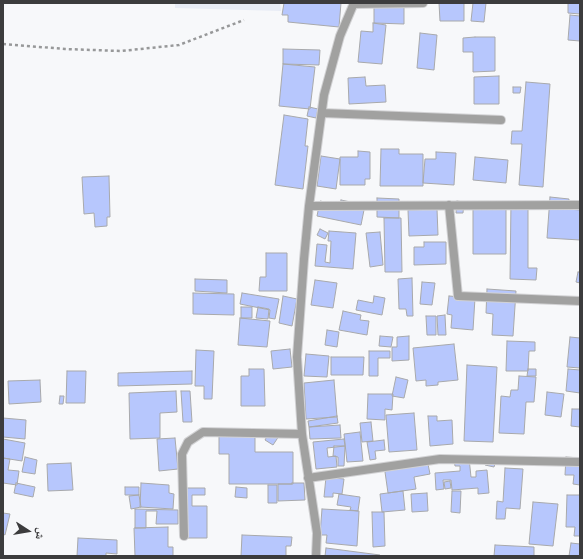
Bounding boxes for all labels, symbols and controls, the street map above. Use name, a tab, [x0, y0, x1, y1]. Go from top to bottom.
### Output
north arrow	[8, 511, 48, 551]
text: ش	[32, 526, 48, 541]

